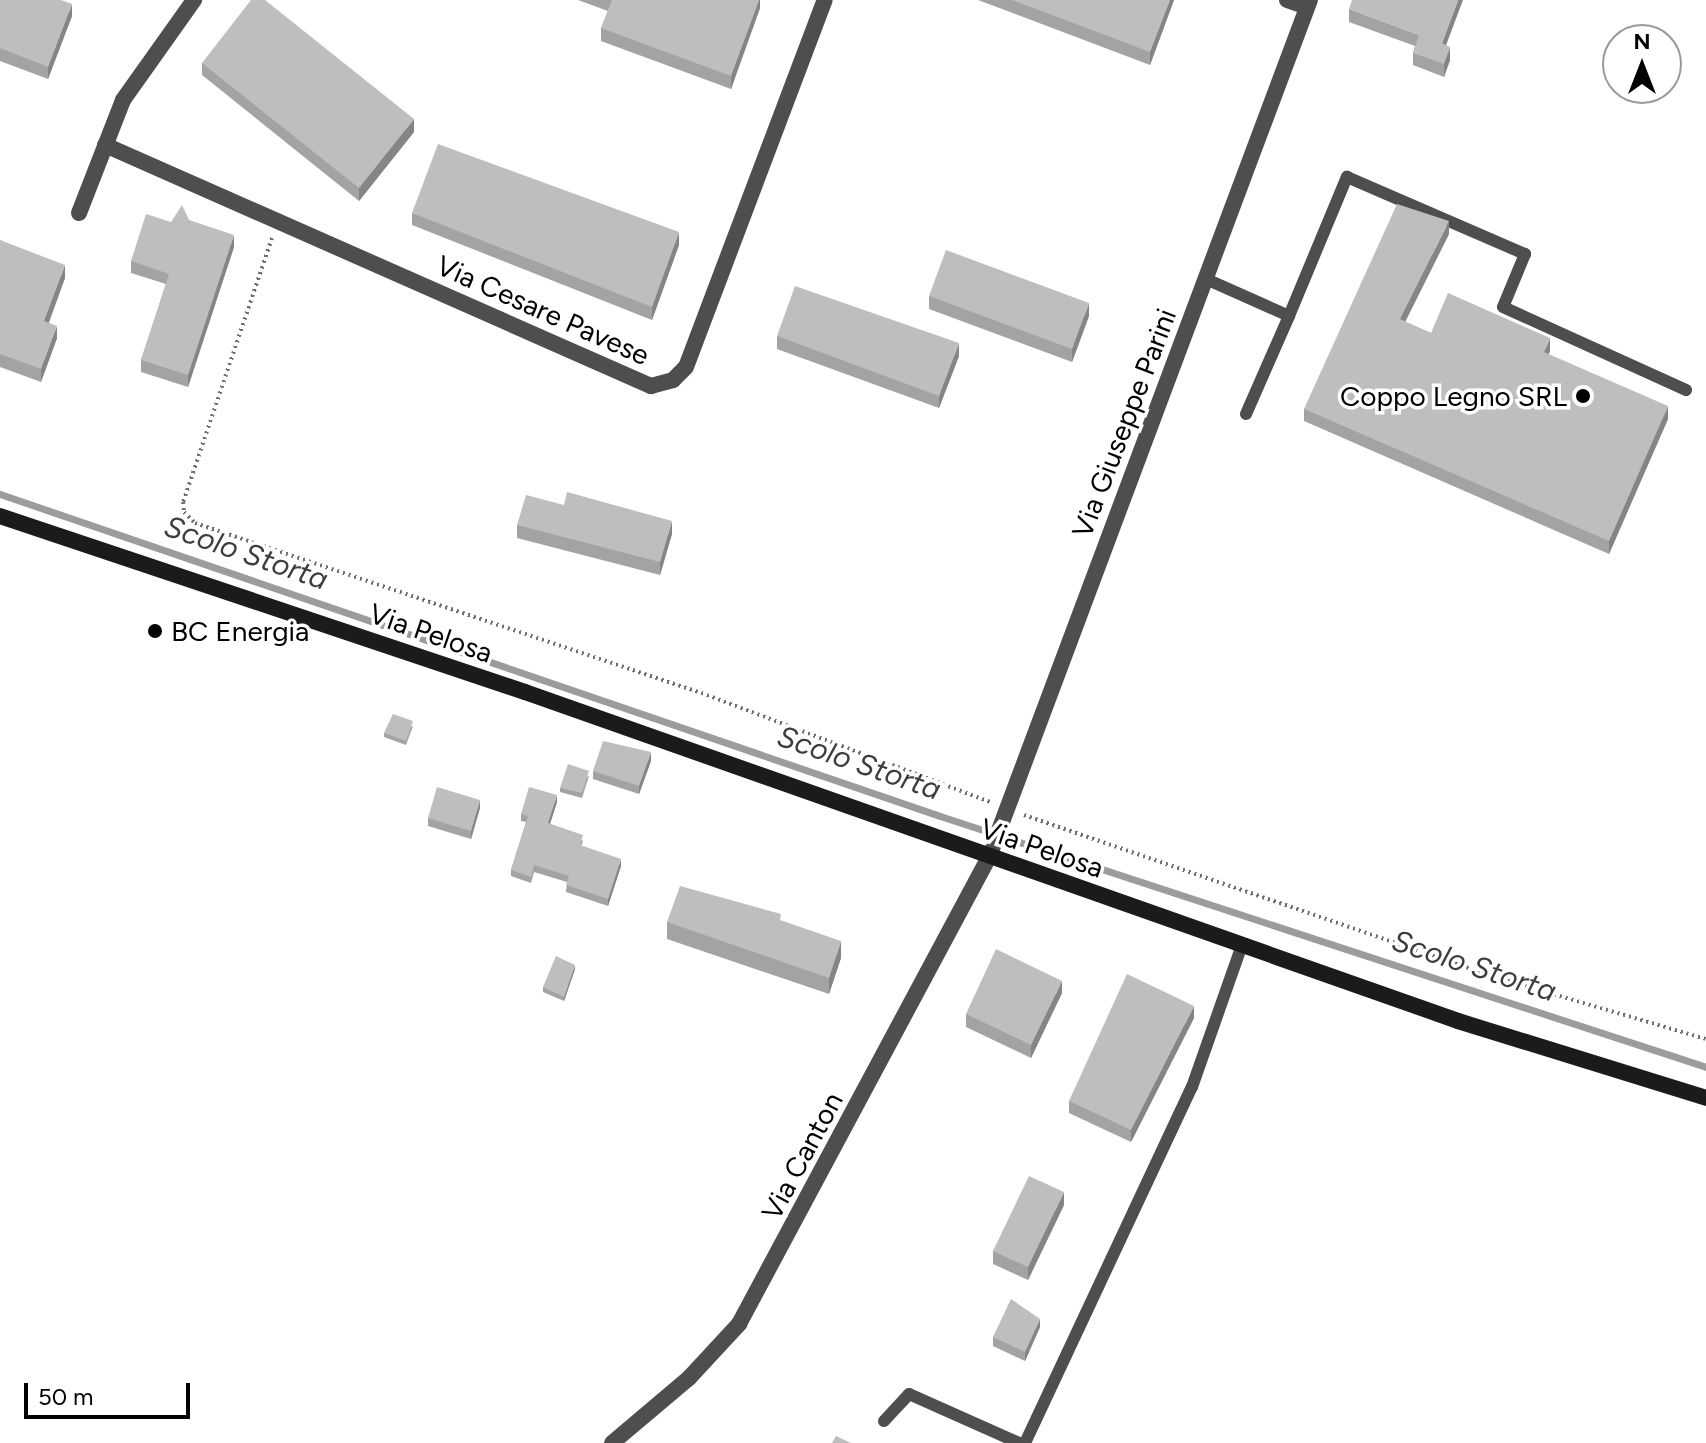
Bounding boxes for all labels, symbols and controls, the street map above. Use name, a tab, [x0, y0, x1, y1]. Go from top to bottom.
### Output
north arrow	[1602, 24, 1682, 104]
text: N	[1633, 28, 1651, 55]
street label: Via Cesare Pavese	[431, 248, 655, 372]
street label: Via Giuseppe Parini	[1065, 304, 1183, 542]
place label: Coppo Legno SRL	[1340, 379, 1567, 413]
marker: Coppo Legno SRL	[1574, 387, 1592, 405]
water label: Scolo Storta	[160, 508, 332, 598]
street label: Via Pelosa	[365, 596, 497, 670]
place label: BC Energia	[171, 614, 309, 648]
marker: BC Energia	[146, 622, 164, 640]
water label: Scolo Storta	[773, 718, 945, 808]
street label: Via Pelosa	[976, 811, 1108, 885]
water label: Scolo Storta	[1387, 923, 1561, 1009]
street label: Via Canton	[754, 1086, 850, 1226]
scale bar	[28, 1367, 194, 1417]
text: 50 m	[38, 1382, 94, 1411]

